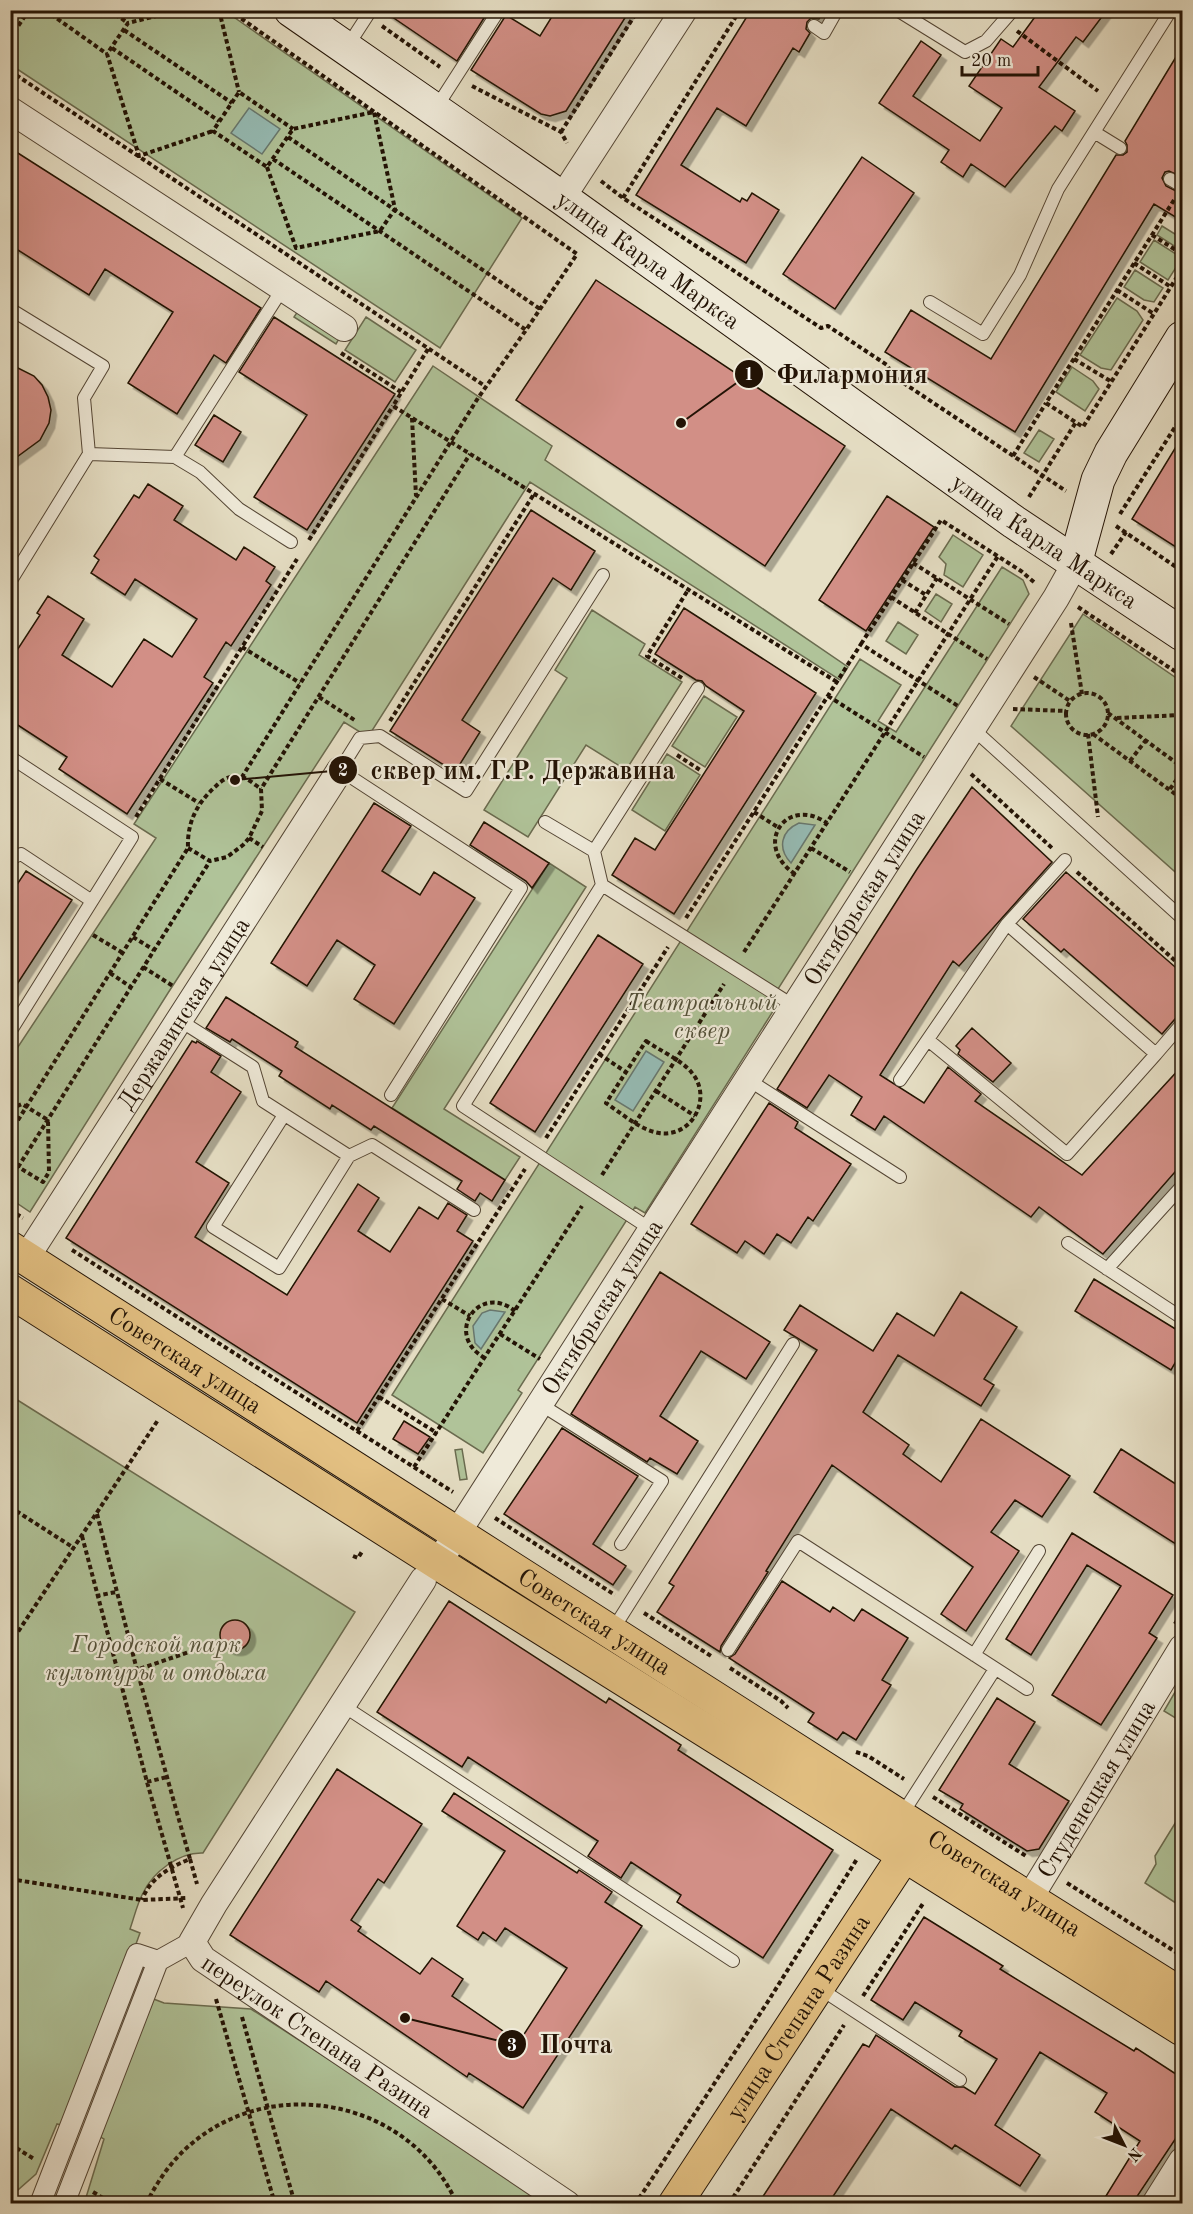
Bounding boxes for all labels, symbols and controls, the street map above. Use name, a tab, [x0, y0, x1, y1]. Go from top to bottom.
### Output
scale bar	[962, 39, 1038, 77]
text: 20 m	[971, 52, 1011, 70]
street label: улица Карла Маркса	[551, 188, 743, 335]
callout: Филармония	[734, 352, 939, 396]
text: Филармония	[776, 363, 928, 389]
text: 1	[744, 366, 754, 384]
street label: улица Карла Маркса	[946, 471, 1141, 615]
callout: сквер им. Г.Р. Державина	[328, 748, 687, 792]
text: сквер им. Г.Р. Державина	[371, 759, 675, 785]
text: 2	[338, 762, 348, 780]
street label: Октябрьская улица	[801, 807, 931, 991]
street label: Державинская улица	[115, 914, 256, 1115]
park label: Театральный сквер	[626, 992, 778, 1044]
street label: Октябрьская улица	[539, 1216, 669, 1400]
street label: Советская улица	[103, 1304, 265, 1419]
street label: Советская улица	[513, 1566, 675, 1681]
park label: Городской парк культуры и отдыха	[45, 1634, 267, 1686]
street label: Студенецкая улица	[1035, 1696, 1161, 1883]
street label: Советская улица	[922, 1827, 1085, 1942]
street label: улица Степана Разина	[724, 1911, 876, 2125]
street label: переулок Степана Разина	[196, 1952, 437, 2124]
callout: Почта	[497, 2022, 625, 2066]
text: Почта	[539, 2033, 613, 2059]
text: 3	[507, 2037, 517, 2055]
north arrow	[1094, 2115, 1154, 2175]
text: N	[1123, 2144, 1144, 2164]

